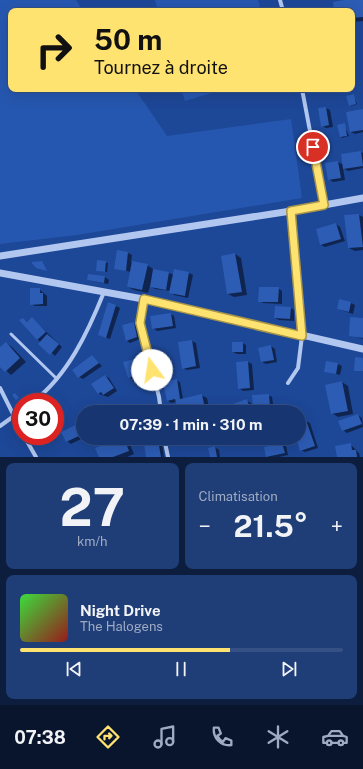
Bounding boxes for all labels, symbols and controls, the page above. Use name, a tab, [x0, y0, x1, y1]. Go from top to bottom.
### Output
text: 50 m	[94, 23, 162, 56]
icon: right	[28, 24, 80, 76]
text: Tournez à droite	[94, 57, 228, 78]
pin	[296, 130, 330, 164]
icon: arrive	[302, 136, 324, 158]
position arrow	[131, 349, 173, 391]
speed limit sign: 30	[12, 393, 64, 445]
text: 07:39 · 1 min · 310 m	[120, 416, 262, 433]
text: 27	[59, 477, 125, 538]
text: Climatisation	[199, 489, 278, 504]
text: 21.5°	[234, 508, 308, 544]
text: −	[199, 513, 211, 539]
text: +	[331, 513, 343, 539]
text: km/h	[77, 534, 108, 549]
text: Night Drive	[80, 602, 161, 619]
text: The Halogens	[80, 619, 163, 634]
icon: previous	[63, 658, 85, 680]
icon: pause	[170, 658, 192, 680]
icon: next	[278, 658, 300, 680]
icon: directions	[94, 723, 122, 751]
icon: music	[151, 723, 179, 751]
icon: phone	[208, 723, 236, 751]
icon: climate	[264, 723, 292, 751]
icon: car	[321, 723, 349, 751]
text: 07:38	[14, 727, 66, 748]

